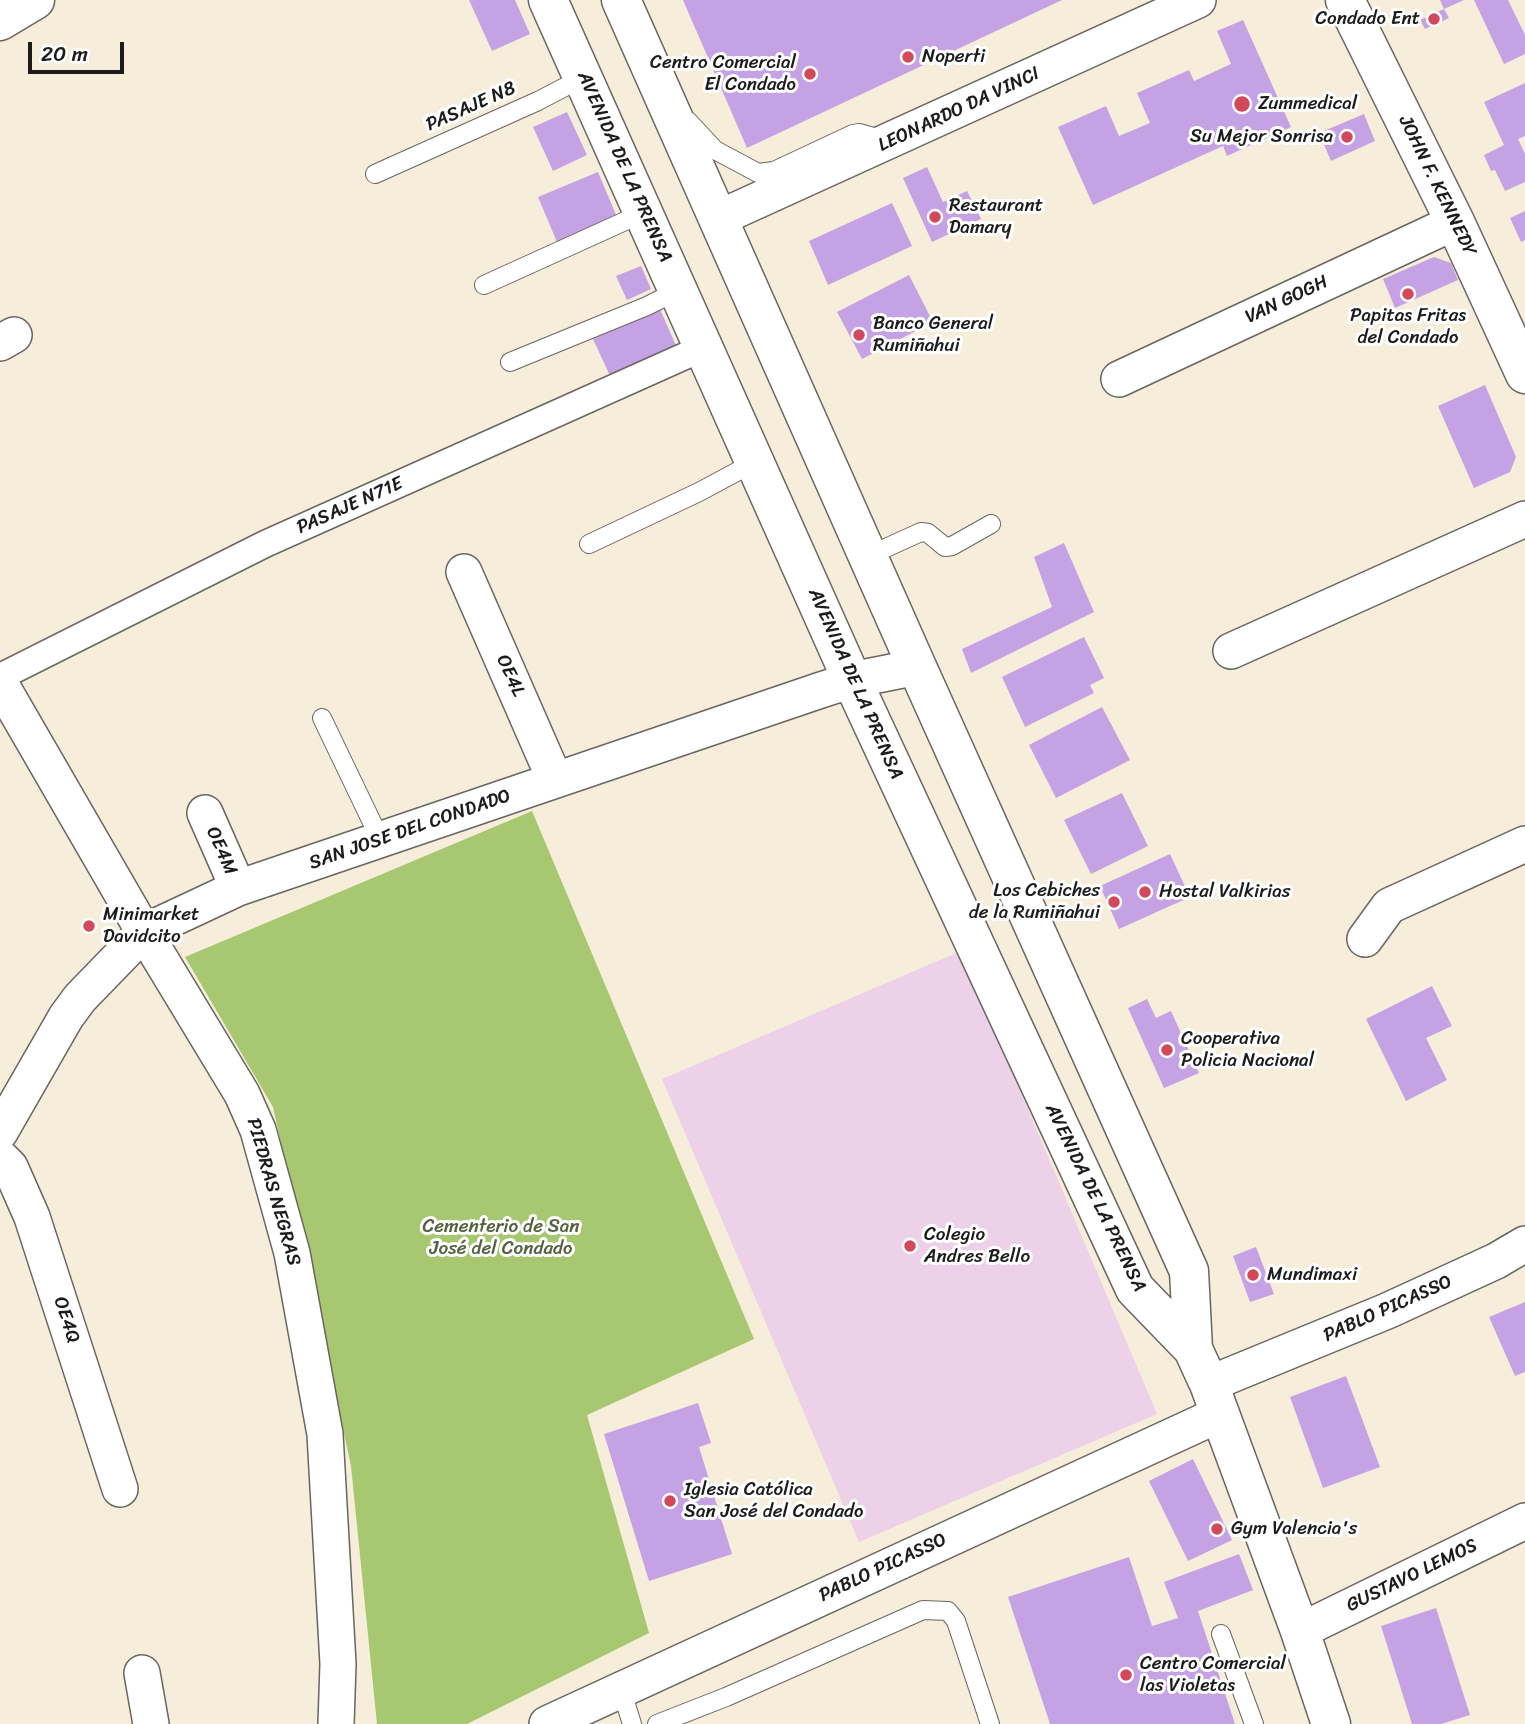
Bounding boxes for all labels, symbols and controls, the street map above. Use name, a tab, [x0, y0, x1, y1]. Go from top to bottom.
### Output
place label: Condado Ent	[1315, 8, 1420, 30]
marker: Condado Ent	[1426, 11, 1442, 27]
scale bar	[32, 28, 128, 72]
text: 20 m	[41, 35, 88, 73]
place label: Noperti	[922, 46, 985, 68]
marker: Noperti	[900, 49, 916, 65]
place label: Centro Comercial El Condado	[650, 52, 796, 96]
street label: LEONARDO DA VINCI	[875, 63, 1043, 157]
marker: Centro Comercial El Condado	[802, 66, 818, 82]
street label: AVENIDA DE LA PRENSA	[572, 68, 676, 266]
street label: PASAJE N8	[423, 77, 519, 137]
place label: Zummedical	[1258, 93, 1357, 115]
marker: Zummedical	[1232, 94, 1252, 114]
street label: JOHN F. KENNEDY	[1393, 112, 1481, 260]
place label: Su Mejor Sonrisa	[1190, 126, 1333, 148]
marker: Su Mejor Sonrisa	[1339, 129, 1355, 145]
place label: Restaurant Damary	[949, 195, 1043, 239]
marker: Restaurant Damary	[927, 209, 943, 225]
street label: VAN GOGH	[1242, 271, 1332, 329]
marker: Papitas Fritas del Condado	[1400, 286, 1416, 302]
place label: Papitas Fritas del Condado	[1350, 305, 1466, 349]
place label: Banco General Rumiñahui	[873, 313, 993, 357]
marker: Banco General Rumiñahui	[851, 327, 867, 343]
street label: PASAJE N71E	[293, 472, 407, 540]
street label: AVENIDA DE LA PRENSA	[803, 585, 907, 783]
street label: OE4L	[491, 651, 529, 701]
street label: SAN JOSE DEL CONDADO	[306, 785, 514, 875]
street label: OE4M	[200, 823, 242, 879]
place label: Los Cebiches de la Rumiñahui	[969, 880, 1100, 924]
place label: Hostal Valkirias	[1159, 881, 1291, 903]
marker: Hostal Valkirias	[1137, 884, 1153, 900]
marker: Los Cebiches de la Rumiñahui	[1106, 894, 1122, 910]
place label: Minimarket Davidcito	[103, 904, 199, 948]
marker: Minimarket Davidcito	[81, 918, 97, 934]
place label: Cooperativa Policia Nacional	[1181, 1028, 1314, 1072]
marker: Cooperativa Policia Nacional	[1159, 1042, 1175, 1058]
street label: AVENIDA DE LA PRENSA	[1039, 1100, 1151, 1296]
street label: PIEDRAS NEGRAS	[241, 1115, 305, 1269]
park label: Cementerio de San José del Condado	[422, 1216, 580, 1260]
place label: Colegio Andres Bello	[924, 1224, 1030, 1268]
marker: Colegio Andres Bello	[902, 1238, 918, 1254]
place label: Mundimaxi	[1267, 1264, 1357, 1286]
marker: Mundimaxi	[1245, 1267, 1261, 1283]
street label: PABLO PICASSO	[1320, 1270, 1456, 1348]
street label: OE4Q	[48, 1294, 84, 1346]
place label: Iglesia Católica San José del Condado	[684, 1479, 864, 1523]
marker: Iglesia Católica San José del Condado	[662, 1493, 678, 1509]
place label: Gym Valencia's	[1231, 1518, 1357, 1540]
marker: Gym Valencia's	[1209, 1521, 1225, 1537]
street label: PABLO PICASSO	[816, 1528, 950, 1608]
street label: GUSTAVO LEMOS	[1343, 1535, 1481, 1617]
place label: Centro Comercial las Violetas	[1140, 1653, 1286, 1697]
marker: Centro Comercial las Violetas	[1118, 1667, 1134, 1683]

